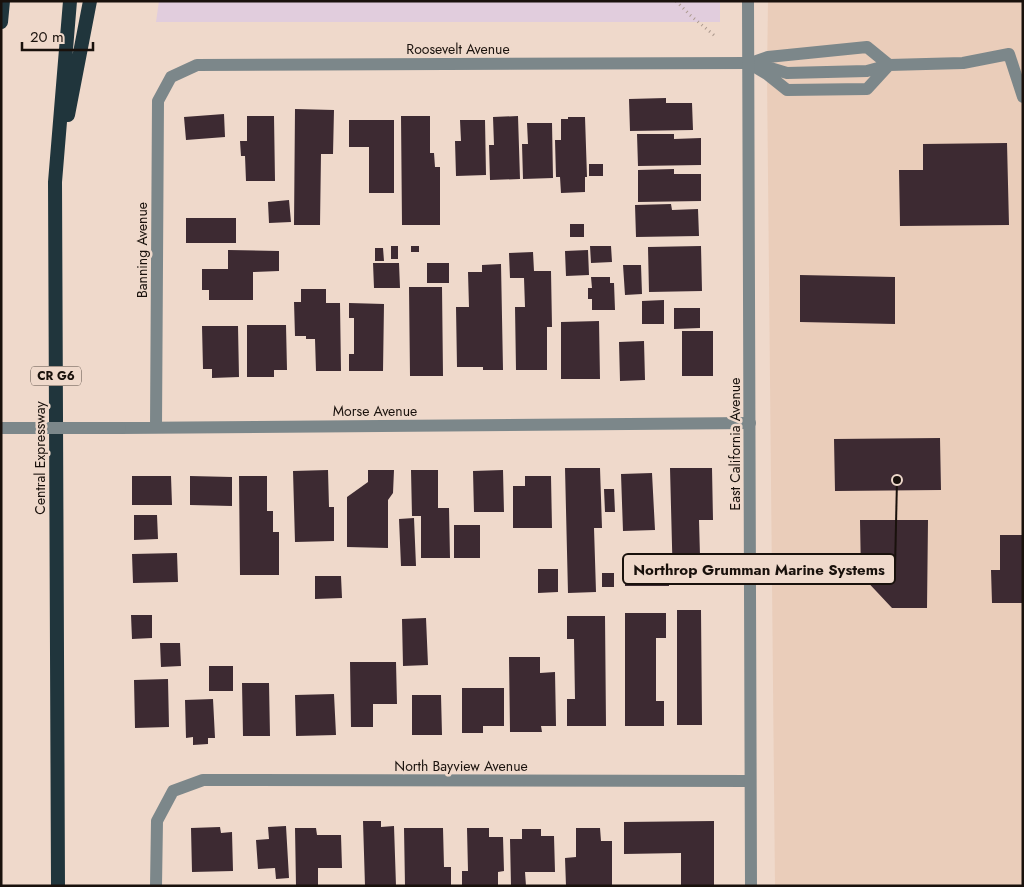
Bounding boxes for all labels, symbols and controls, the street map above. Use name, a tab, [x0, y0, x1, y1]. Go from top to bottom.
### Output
scale bar	[22, 20, 94, 52]
text: 20 m	[30, 26, 64, 48]
street label: Roosevelt Avenue	[406, 39, 510, 59]
street label: Banning Avenue	[132, 202, 152, 298]
road number: CR G6	[31, 366, 81, 386]
street label: East California Avenue	[725, 378, 745, 510]
street label: Central Expressway	[30, 400, 50, 515]
street label: Morse Avenue	[333, 401, 417, 421]
callout: Northrop Grumman Marine Systems	[623, 554, 895, 584]
text: Northrop Grumman Marine Systems	[633, 559, 885, 581]
street label: North Bayview Avenue	[394, 756, 528, 776]

